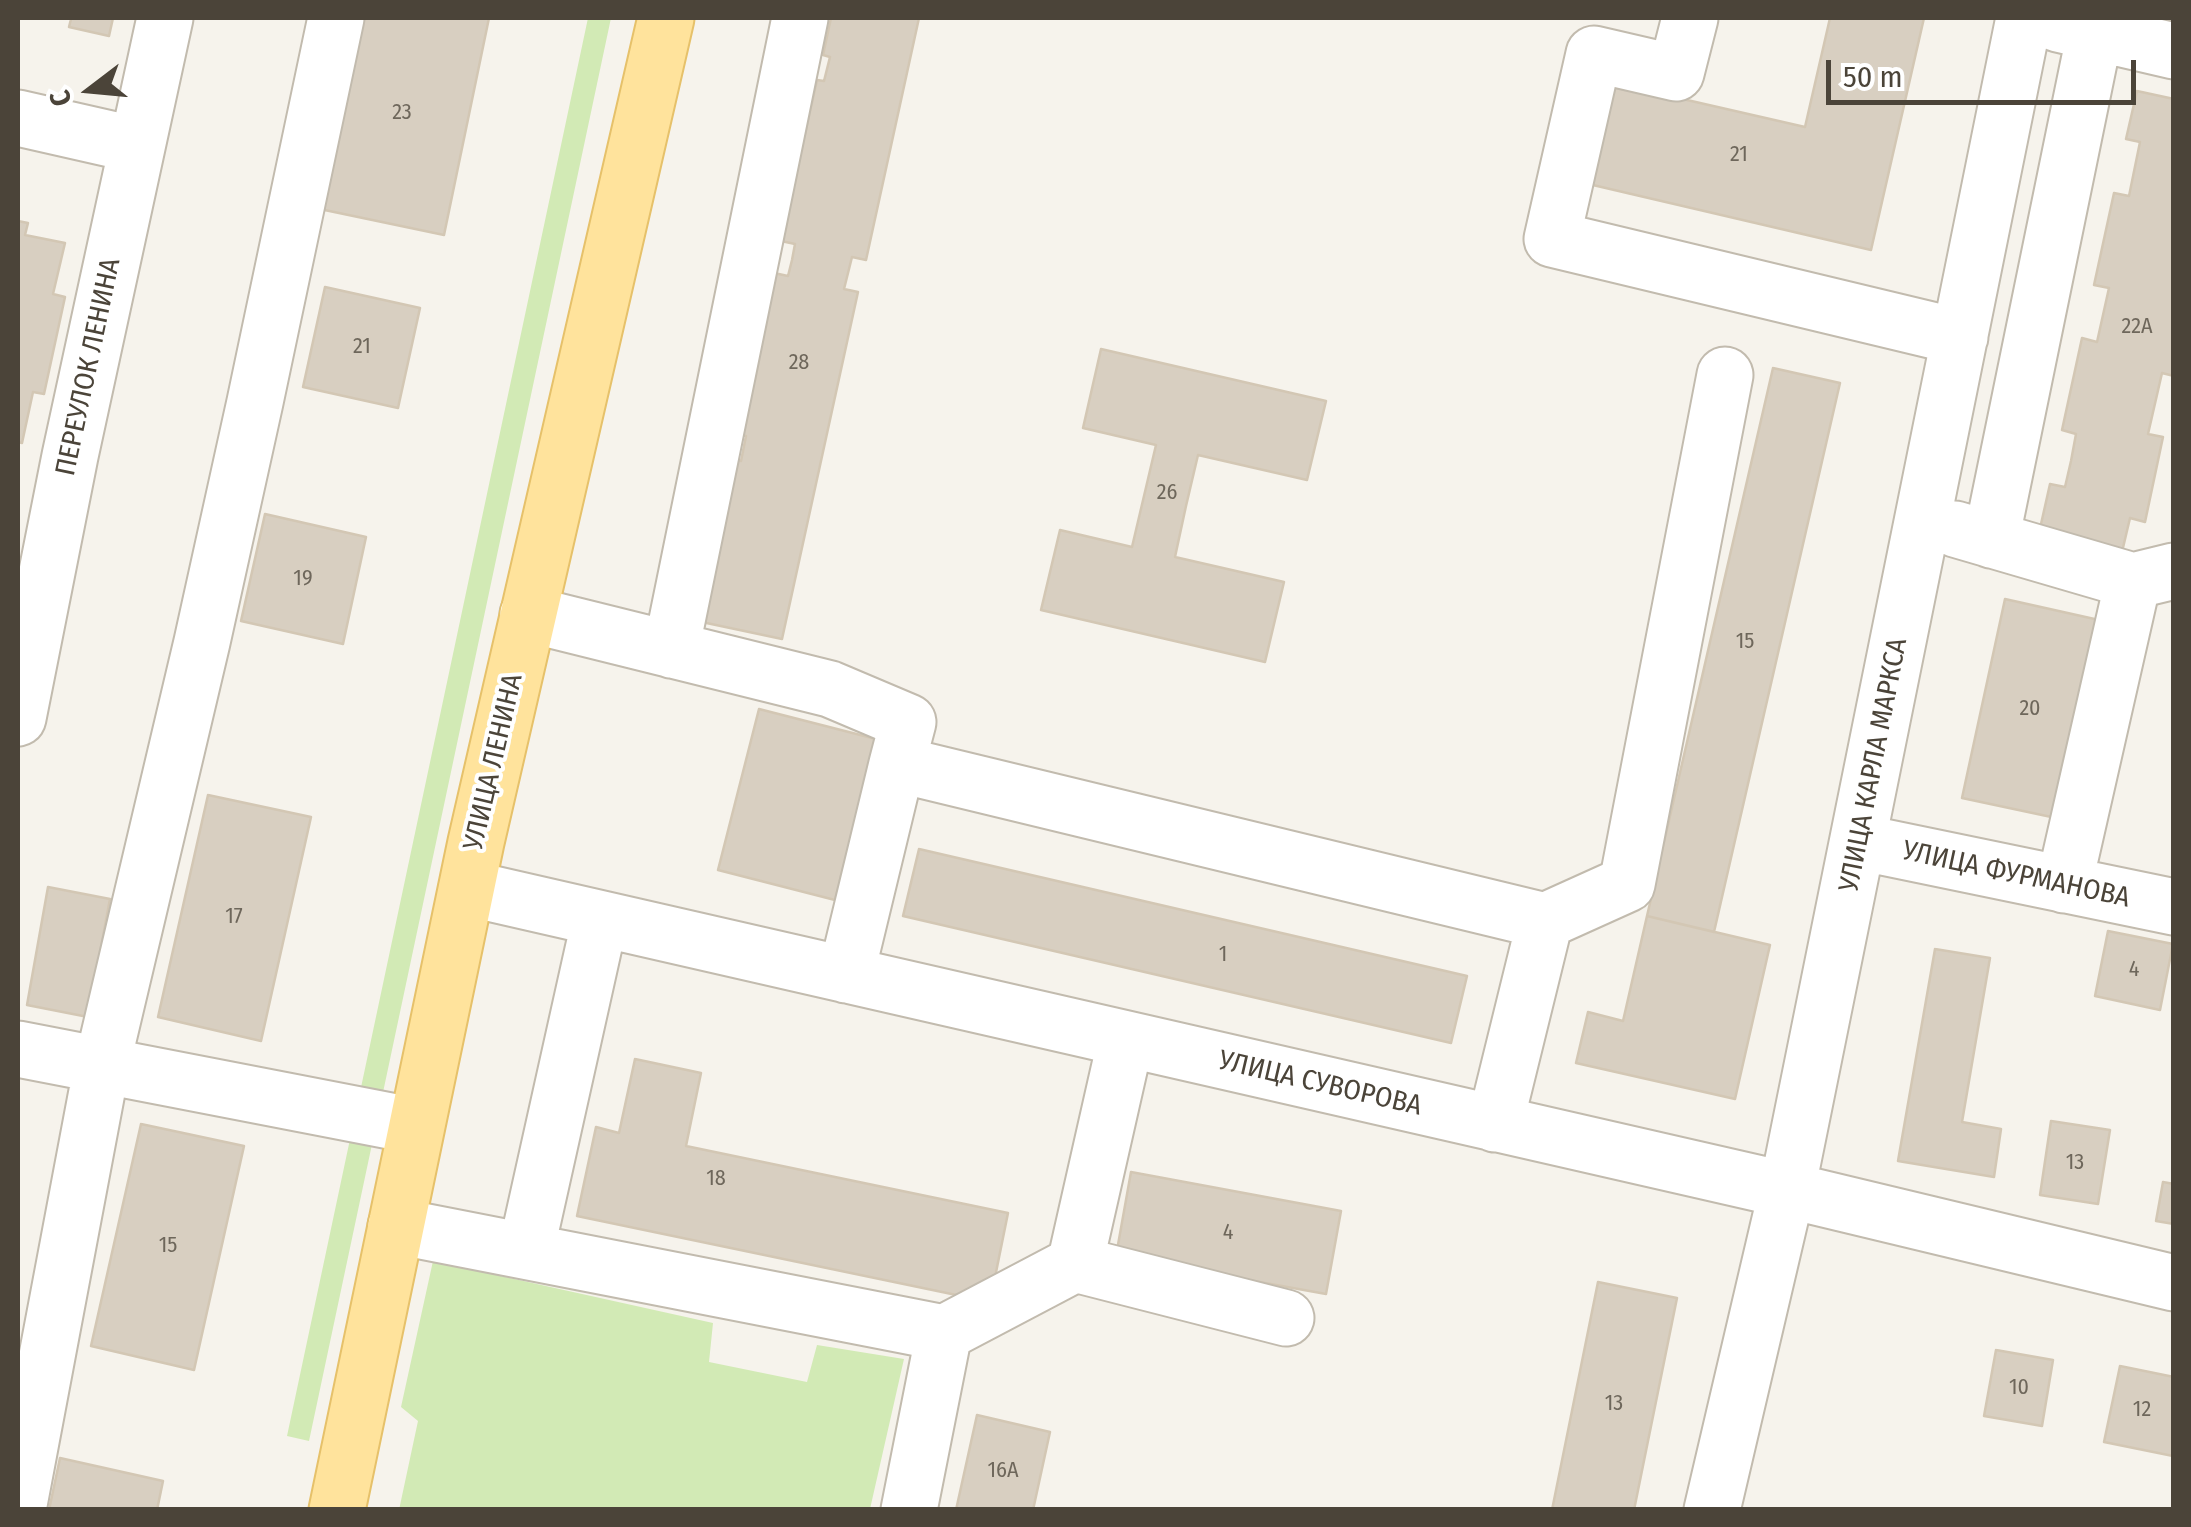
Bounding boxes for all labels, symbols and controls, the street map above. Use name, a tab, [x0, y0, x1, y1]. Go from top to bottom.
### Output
north arrow	[40, 40, 140, 140]
scale bar	[1831, 40, 2141, 102]
text: 50 m	[1843, 59, 1903, 95]
text: С	[43, 87, 79, 110]
house number: 23	[392, 100, 412, 126]
house number: 21	[1730, 142, 1748, 168]
street label: ПЕРЕУЛОК ЛЕНИНА	[50, 255, 128, 479]
house number: 22А	[2122, 314, 2152, 340]
house number: 21	[353, 334, 371, 360]
house number: 28	[789, 350, 809, 376]
house number: 26	[1157, 480, 1177, 506]
house number: 19	[293, 566, 313, 592]
house number: 15	[1736, 629, 1754, 655]
street label: УЛИЦА КАРЛА МАРКСА	[1833, 635, 1915, 895]
street label: УЛИЦА ЛЕНИНА	[457, 671, 531, 853]
house number: 20	[2019, 696, 2041, 722]
street label: УЛИЦА ФУРМАНОВА	[1899, 834, 2133, 916]
house number: 17	[225, 904, 243, 930]
house number: 1	[1219, 942, 1227, 968]
house number: 4	[2129, 957, 2139, 983]
street label: УЛИЦА СУВОРОВА	[1215, 1044, 1425, 1124]
house number: 13	[2066, 1150, 2084, 1176]
house number: 18	[706, 1166, 726, 1192]
house number: 4	[1223, 1220, 1233, 1246]
house number: 15	[159, 1233, 177, 1259]
house number: 10	[2009, 1375, 2029, 1401]
house number: 13	[1605, 1391, 1623, 1417]
house number: 12	[2133, 1397, 2151, 1423]
house number: 16А	[987, 1458, 1019, 1484]

